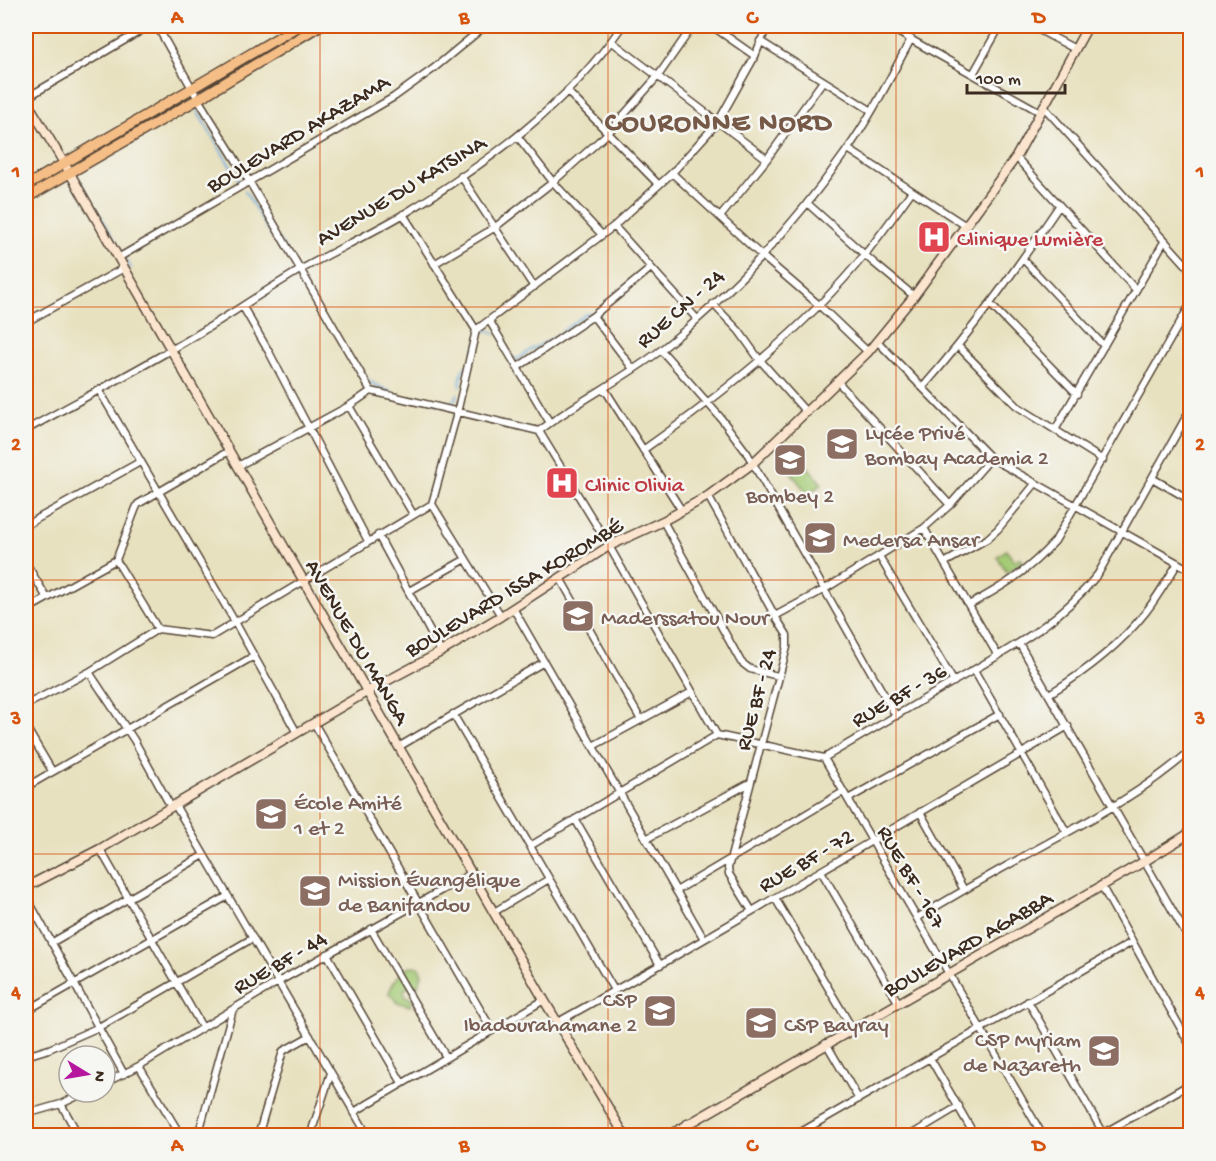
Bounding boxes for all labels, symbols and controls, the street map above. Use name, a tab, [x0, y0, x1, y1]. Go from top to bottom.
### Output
text: A	[170, 8, 185, 31]
text: B	[458, 8, 470, 31]
text: C	[746, 8, 760, 31]
text: D	[1030, 8, 1046, 31]
scale bar	[967, 57, 1064, 95]
street label: BOULEVARD AKAZAMA	[202, 70, 396, 201]
text: 100 m	[975, 70, 1021, 91]
district label: COURONNE NORD	[605, 108, 833, 141]
street label: AVENUE DU KATSINA	[312, 131, 493, 253]
text: 1	[11, 162, 20, 185]
text: 1	[1195, 162, 1204, 185]
hospital icon: Clinique Lumière	[916, 219, 952, 255]
place label: Clinique Lumière	[957, 228, 1104, 254]
street label: RUE CN - 24	[632, 264, 731, 355]
place label: Lycée Privé Bombay Academia 2	[864, 422, 1049, 473]
school or university icon: Lycée Privé Bombay Academia 2	[824, 426, 860, 462]
text: 2	[11, 435, 21, 458]
text: 2	[1195, 435, 1205, 458]
school or university icon: Bombey 2	[772, 442, 808, 478]
hospital icon: Clinic Olivia	[544, 465, 580, 501]
place label: Clinic Olivia	[585, 474, 685, 500]
place label: Bombey 2	[745, 485, 834, 511]
street label: BOULEVARD ISSA KOROMBÉ	[401, 513, 630, 665]
school or university icon: Medersa Ansar	[802, 520, 838, 556]
place label: Medersa Ansar	[843, 529, 981, 555]
street label: AVENUE DU MANGA	[298, 556, 414, 731]
school or university icon: Maderssatou Nour	[560, 598, 596, 634]
place label: Maderssatou Nour	[601, 607, 771, 633]
street label: RUE BF - 24	[732, 646, 784, 754]
street label: RUE BF - 36	[848, 659, 953, 735]
text: 3	[10, 709, 21, 732]
text: 3	[1194, 709, 1205, 732]
place label: École Amité 1 et 2	[293, 792, 402, 843]
school or university icon: École Amité 1 et 2	[253, 796, 289, 832]
street label: RUE BF - 167	[870, 822, 950, 935]
street label: RUE BF - 72	[755, 825, 859, 900]
place label: Mission Évangélique de Banifandou	[338, 869, 521, 920]
school or university icon: Mission Évangélique de Banifandou	[297, 873, 333, 909]
street label: BOULEVARD AGABBA	[879, 886, 1059, 1005]
street label: RUE BF - 44	[230, 927, 333, 1002]
text: 4	[10, 983, 21, 1006]
text: 4	[1194, 983, 1205, 1006]
place label: CSP Ibadourahamane 2	[464, 989, 638, 1040]
school or university icon: CSP Ibadourahamane 2	[642, 993, 678, 1029]
school or university icon: CSP Bayray	[743, 1005, 779, 1041]
place label: CSP Bayray	[784, 1014, 889, 1040]
place label: CSP Myriam de Nazareth	[963, 1029, 1081, 1080]
school or university icon: CSP Myriam de Nazareth	[1086, 1033, 1122, 1069]
north arrow	[57, 1044, 117, 1104]
text: N	[88, 1069, 109, 1084]
text: A	[170, 1136, 185, 1159]
text: B	[458, 1136, 470, 1159]
text: C	[746, 1136, 760, 1159]
text: D	[1030, 1136, 1046, 1159]

